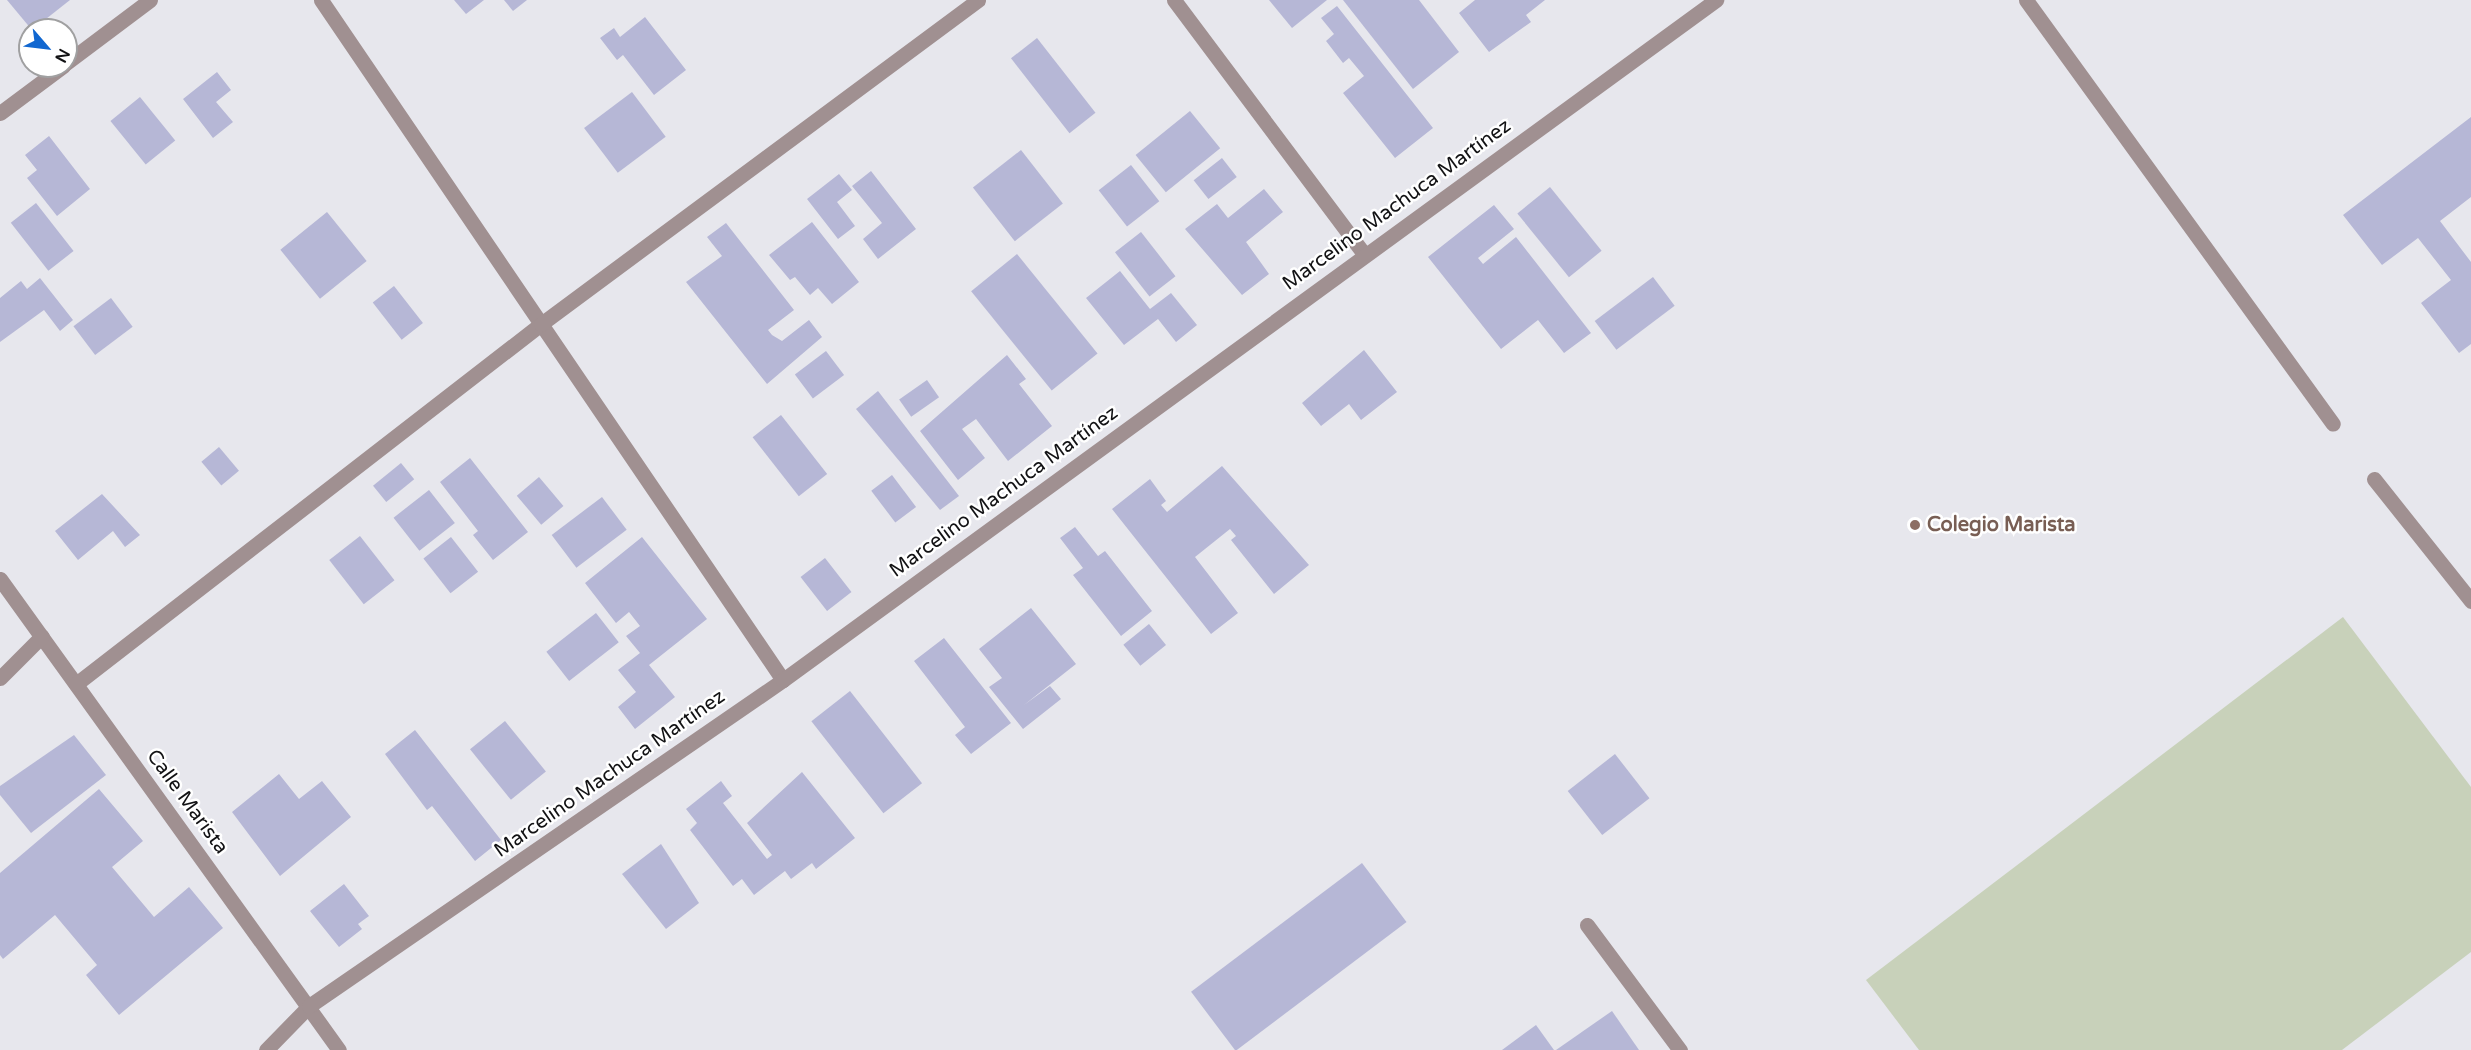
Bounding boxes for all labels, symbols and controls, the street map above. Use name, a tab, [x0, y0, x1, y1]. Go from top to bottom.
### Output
north arrow	[18, 18, 78, 78]
text: N	[50, 45, 74, 66]
street label: Marcelino Machuca Martínez	[1278, 114, 1516, 296]
street label: Marcelino Machuca Martínez	[885, 401, 1123, 583]
place label: Colegio Marista	[1927, 513, 2076, 537]
marker: Colegio Marista	[1908, 518, 1922, 532]
street label: Marcelino Machuca Martínez	[490, 685, 730, 863]
street label: Calle Marista	[141, 745, 233, 859]

